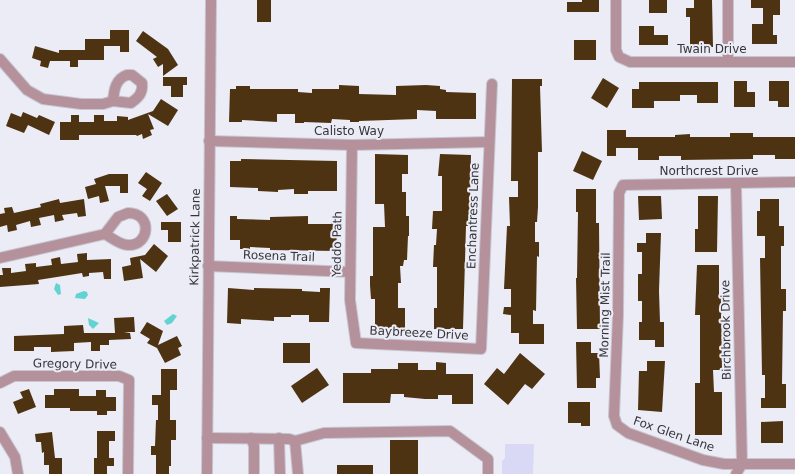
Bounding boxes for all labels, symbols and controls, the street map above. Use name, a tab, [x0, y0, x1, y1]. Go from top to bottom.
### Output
street label: Twain Drive	[676, 42, 747, 56]
street label: Calisto Way	[314, 124, 384, 138]
street label: Enchantress Lane	[464, 163, 482, 269]
street label: Northcrest Drive	[660, 164, 758, 178]
street label: Kirkpatrick Lane	[187, 188, 203, 286]
street label: Yeddo Path	[329, 211, 345, 278]
street label: Rosena Trail	[243, 248, 315, 264]
street label: Morning Mist Trail	[597, 252, 613, 358]
street label: Birchbrook Drive	[718, 280, 734, 380]
street label: Baybreeze Drive	[369, 323, 469, 343]
street label: Gregory Drive	[33, 356, 117, 372]
street label: Fox Glen Lane	[632, 414, 716, 454]

